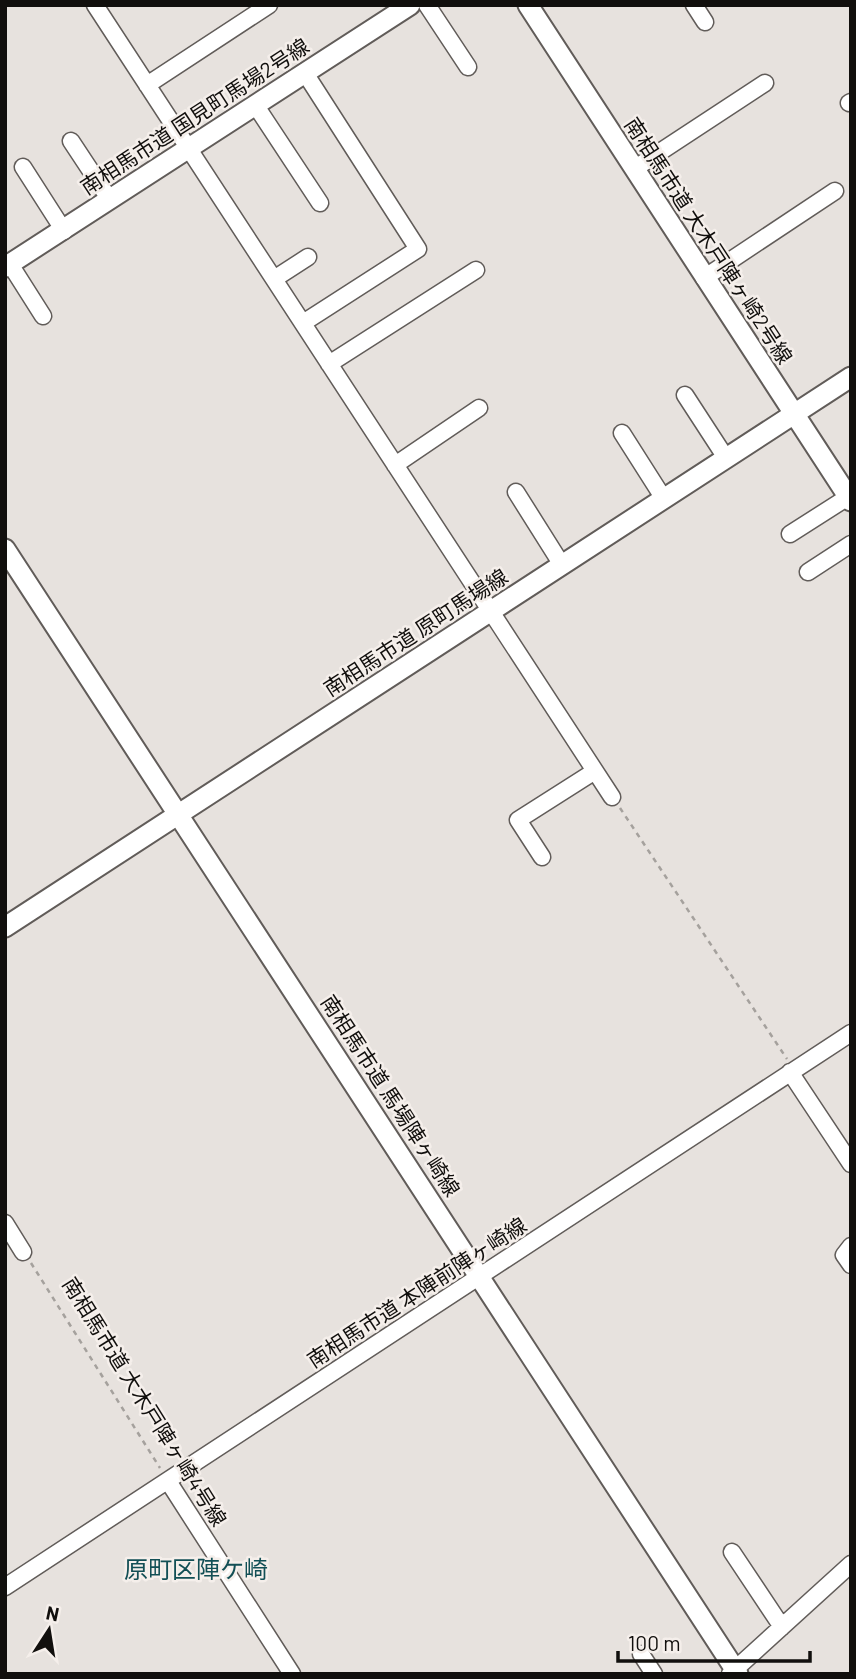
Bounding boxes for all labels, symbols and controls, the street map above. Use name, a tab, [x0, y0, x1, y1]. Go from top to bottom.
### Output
street label: 南相馬市道 国見町馬場2号線	[75, 32, 313, 199]
street label: 南相馬市道 大木戸陣ヶ崎2号線	[620, 112, 798, 368]
street label: 南相馬市道 原町馬場線	[319, 563, 512, 701]
street label: 南相馬市道 馬場陣ヶ崎線	[317, 990, 466, 1201]
street label: 南相馬市道 本陣前陣ヶ崎線	[302, 1211, 530, 1372]
street label: 南相馬市道 大木戸陣ヶ崎4号線	[58, 1272, 232, 1530]
district label: 原町区陣ケ崎	[124, 1554, 268, 1583]
north arrow	[14, 1595, 84, 1665]
text: N	[44, 1600, 61, 1625]
scale bar	[618, 1620, 810, 1664]
text: 100 m	[628, 1630, 681, 1655]

